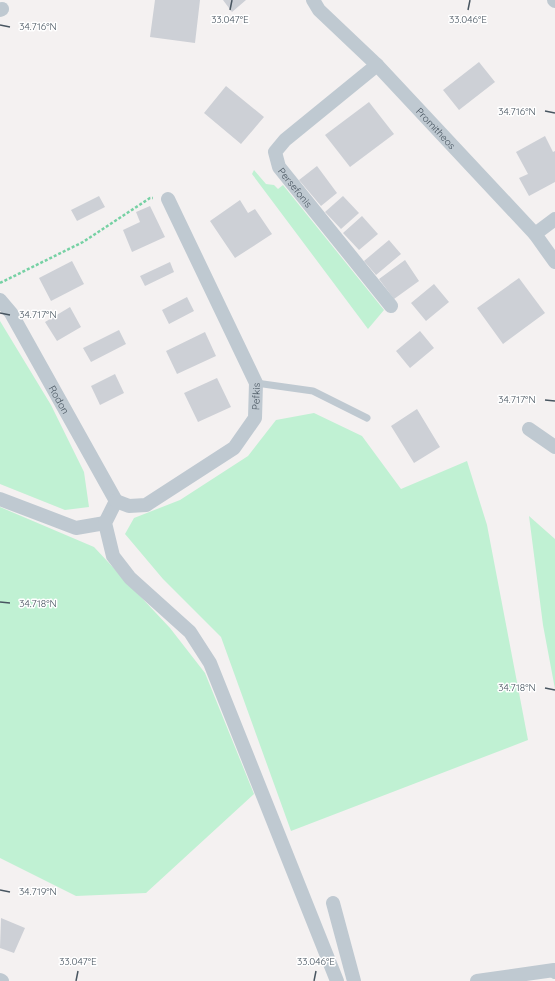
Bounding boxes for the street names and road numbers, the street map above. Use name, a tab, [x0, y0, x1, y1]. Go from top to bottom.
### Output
street label: Promitheos	[413, 105, 458, 152]
street label: Persefonis	[275, 165, 315, 211]
street label: Pefkis	[249, 382, 263, 410]
street label: Rodon	[46, 383, 72, 416]

